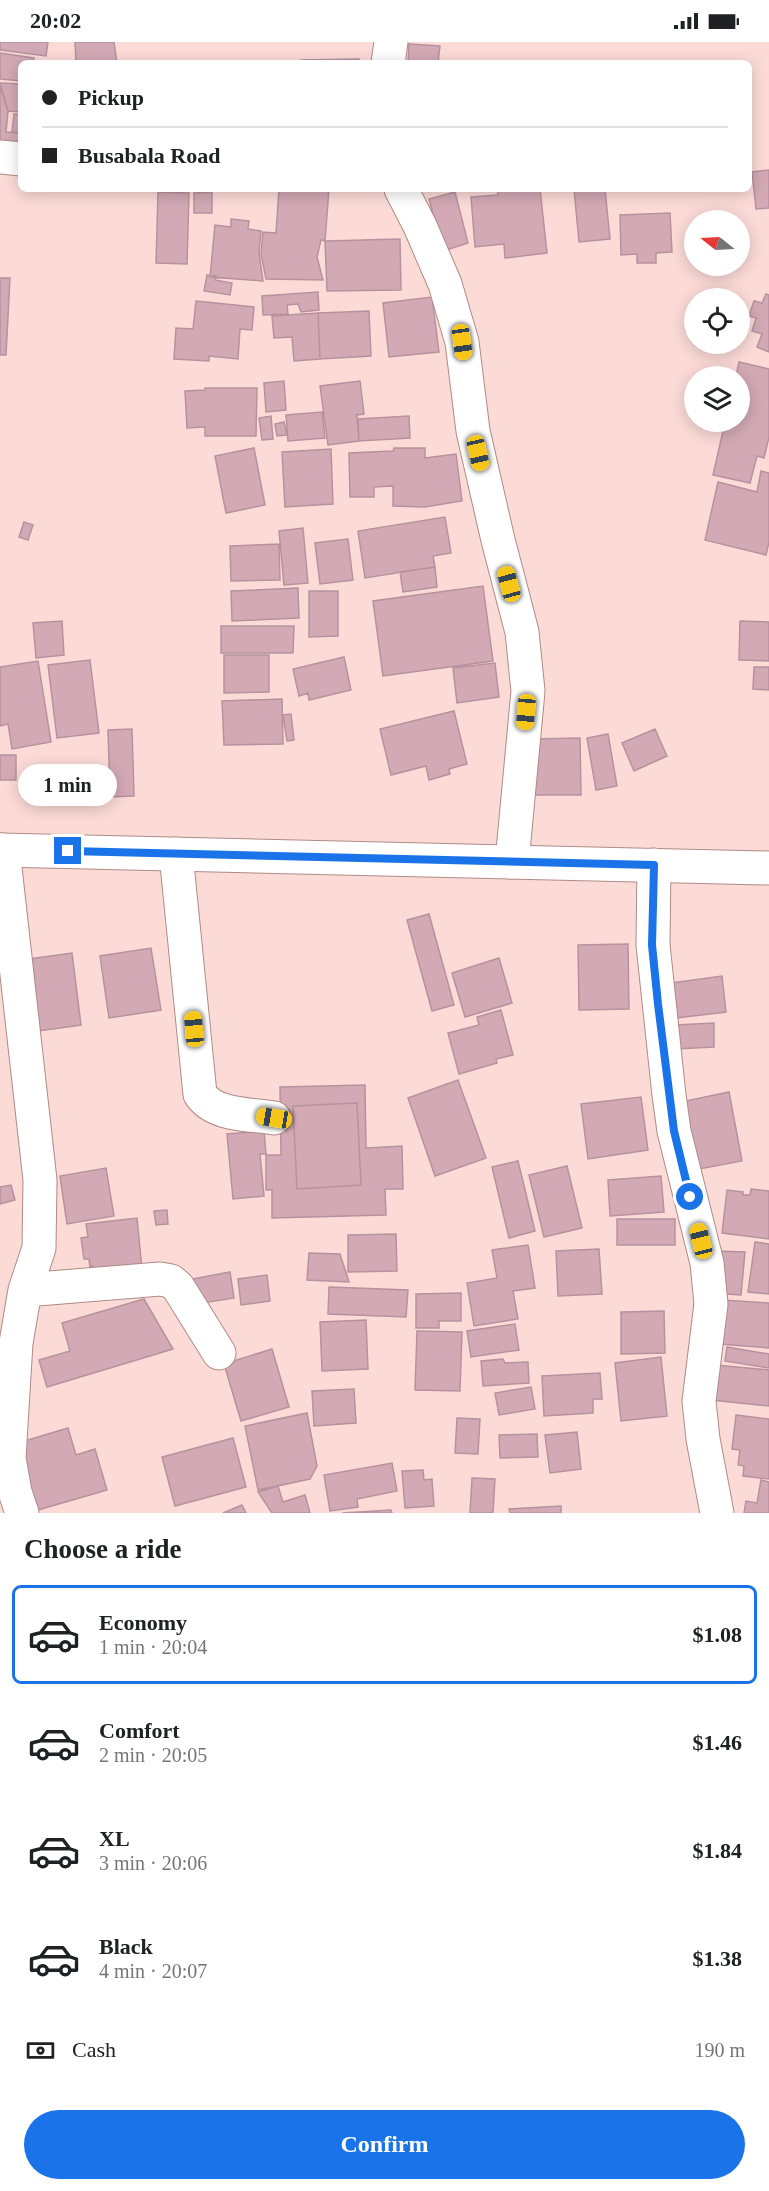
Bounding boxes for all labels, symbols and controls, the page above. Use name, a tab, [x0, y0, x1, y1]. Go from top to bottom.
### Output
text: 20:02	[30, 8, 81, 33]
text: Pickup	[78, 85, 144, 110]
text: Busabala Road	[78, 143, 220, 168]
north arrow	[684, 210, 750, 276]
map controls	[684, 210, 750, 432]
button: locate	[684, 288, 750, 354]
car	[451, 323, 473, 361]
button: layers	[684, 366, 750, 432]
car	[465, 433, 491, 473]
car	[496, 564, 522, 604]
car	[515, 693, 537, 731]
callout: 1 min	[19, 764, 118, 806]
text: 1 min	[43, 774, 92, 796]
route end	[54, 837, 81, 864]
car	[183, 1010, 205, 1048]
car	[255, 1106, 293, 1130]
route start	[676, 1183, 703, 1210]
car	[688, 1221, 714, 1261]
text: Choose a ride	[24, 1534, 182, 1564]
icon: car	[27, 1608, 81, 1662]
text: Economy	[99, 1610, 187, 1635]
text: $1.08	[693, 1622, 742, 1647]
text: 1 min · 20:04	[99, 1636, 207, 1658]
icon: car	[27, 1716, 81, 1770]
text: Comfort	[99, 1718, 180, 1743]
text: $1.46	[693, 1730, 742, 1755]
text: 2 min · 20:05	[99, 1744, 207, 1766]
icon: car	[27, 1824, 81, 1878]
text: XL	[99, 1826, 130, 1851]
text: $1.84	[693, 1838, 742, 1863]
text: 3 min · 20:06	[99, 1852, 207, 1874]
icon: car	[27, 1932, 81, 1986]
text: Black	[99, 1934, 153, 1959]
text: $1.38	[693, 1946, 742, 1971]
text: 4 min · 20:07	[99, 1960, 207, 1982]
icon: cash	[24, 2034, 57, 2067]
text: Cash	[72, 2037, 116, 2062]
text: 190 m	[694, 2039, 745, 2061]
button: Confirm	[24, 2110, 745, 2179]

